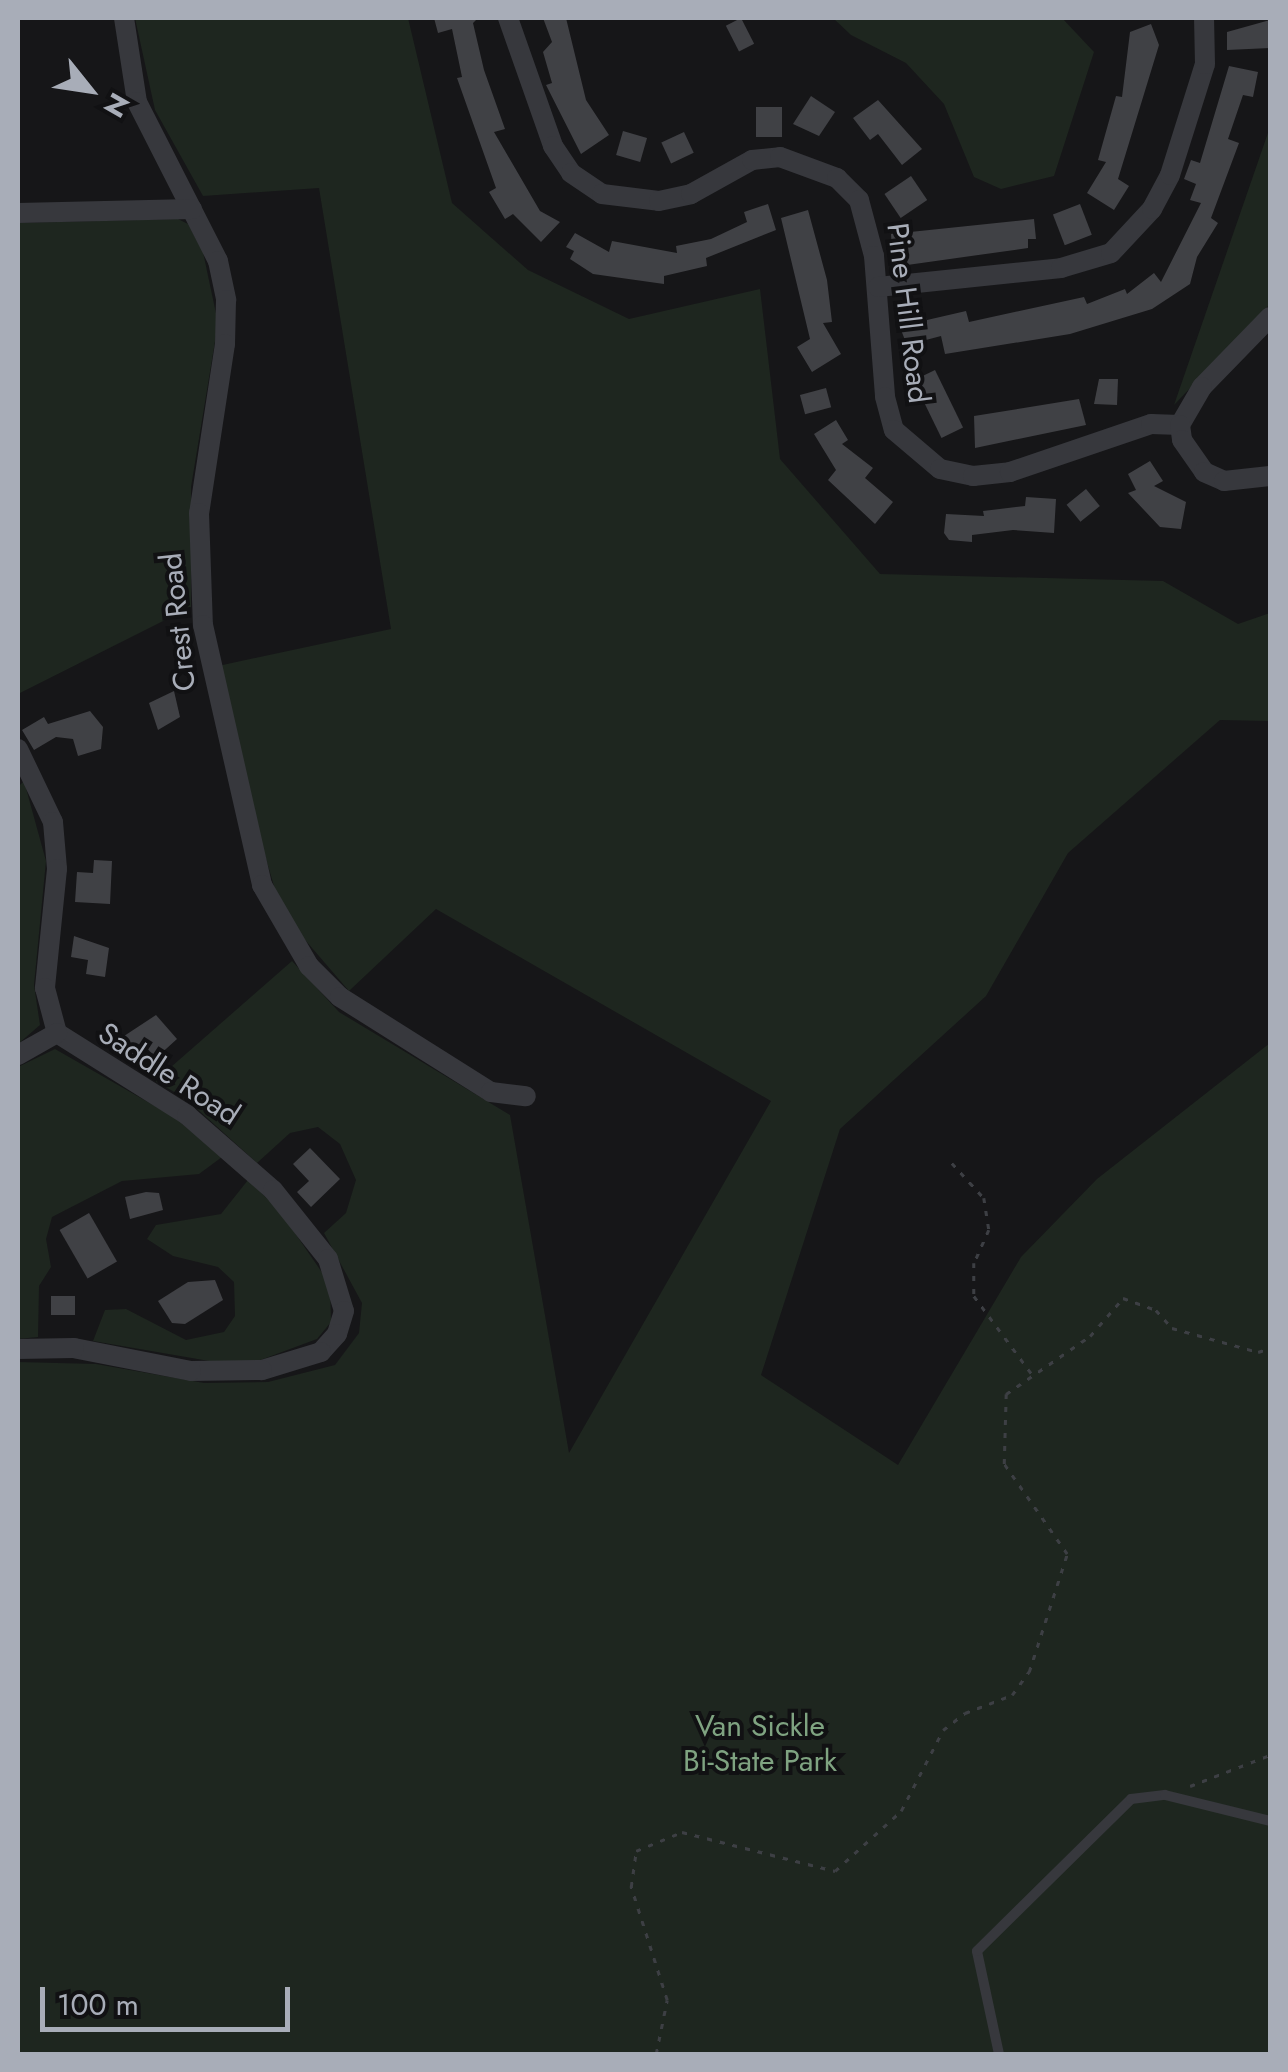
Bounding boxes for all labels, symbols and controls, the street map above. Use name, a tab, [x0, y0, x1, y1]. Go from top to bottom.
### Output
north arrow	[40, 40, 140, 140]
text: N	[93, 85, 140, 125]
street label: Pine Hill Road	[879, 221, 937, 405]
street label: Crest Road	[153, 551, 203, 693]
street label: Saddle Road	[92, 1015, 246, 1133]
park label: Van Sickle Bi-State Park	[683, 1708, 837, 1778]
scale bar	[45, 1967, 295, 2029]
text: 100 m	[57, 1983, 139, 2026]

